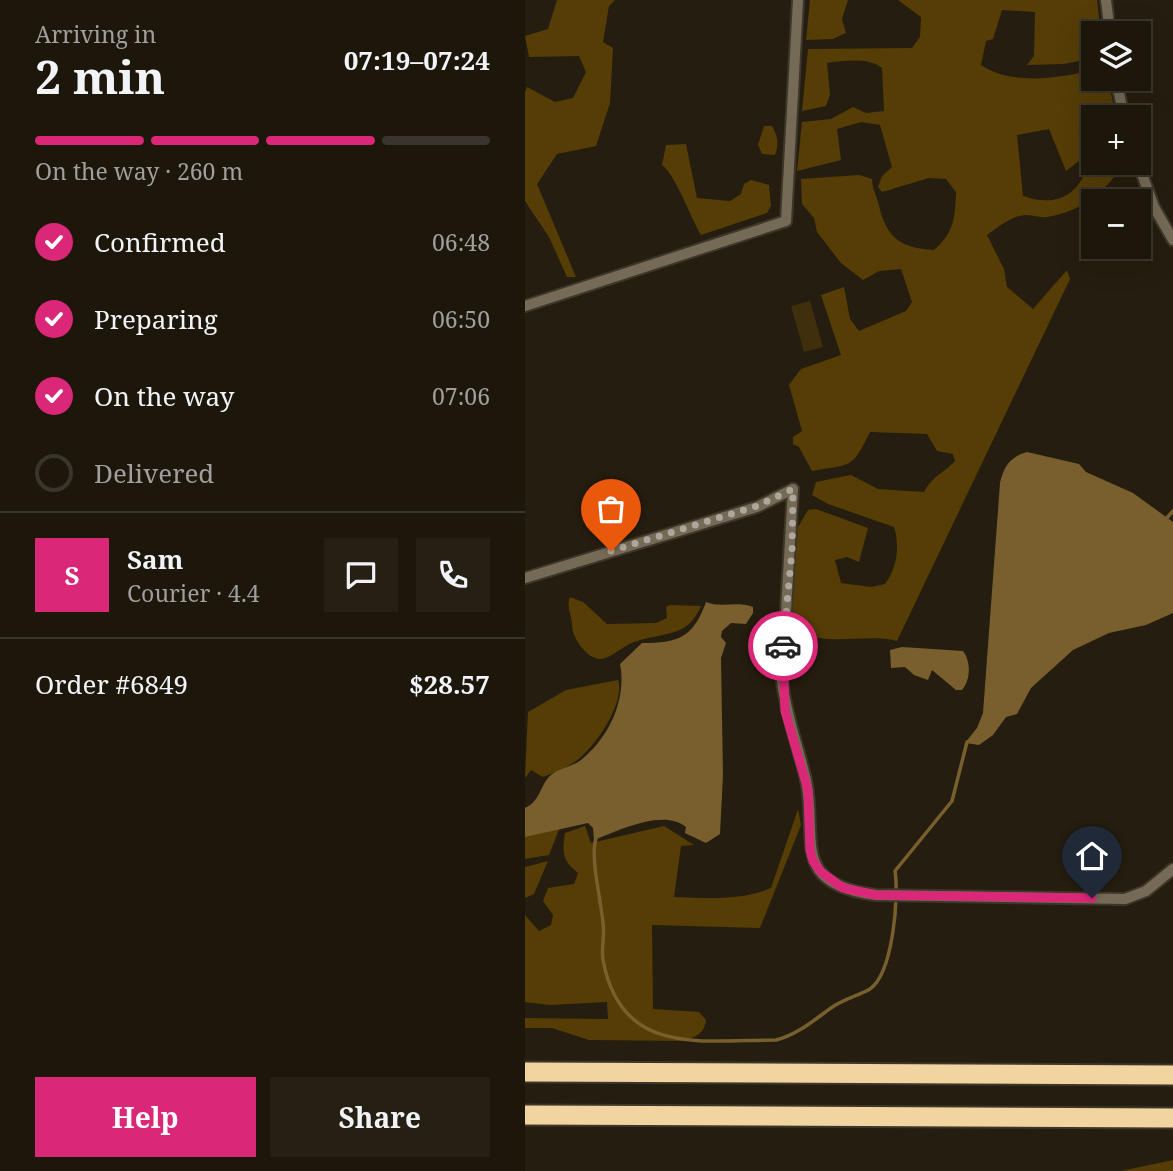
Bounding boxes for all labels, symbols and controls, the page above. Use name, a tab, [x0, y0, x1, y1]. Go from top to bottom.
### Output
text: Arriving in	[35, 18, 156, 50]
map controls	[1081, 21, 1151, 259]
button: layers	[1081, 21, 1151, 91]
text: 07:19–07:24	[344, 42, 490, 78]
text: 2 min	[35, 45, 165, 107]
button: +	[1081, 105, 1151, 175]
text: On the way · 260 m	[35, 155, 243, 187]
button: −	[1081, 189, 1151, 259]
icon: check	[35, 223, 73, 261]
text: Confirmed	[94, 224, 226, 260]
text: 06:48	[432, 226, 490, 258]
icon: check	[35, 300, 73, 338]
text: Preparing	[94, 301, 218, 337]
text: 06:50	[432, 303, 490, 335]
icon: check	[35, 377, 73, 415]
text: On the way	[94, 378, 234, 414]
text: 07:06	[432, 380, 490, 412]
text: Delivered	[94, 455, 214, 491]
pin	[581, 479, 641, 551]
icon: bag	[592, 490, 630, 528]
button: chat	[324, 538, 398, 612]
button: phone	[416, 538, 490, 612]
text: Sam	[127, 541, 183, 577]
text: S	[64, 557, 80, 593]
text: Courier · 4.4	[127, 577, 260, 609]
courier	[748, 611, 818, 681]
icon: car	[764, 627, 802, 665]
text: Order #6849	[35, 666, 188, 702]
text: $28.57	[409, 666, 490, 702]
pin	[1062, 826, 1122, 898]
icon: home	[1073, 837, 1111, 875]
button: Help	[35, 1077, 256, 1157]
button: Share	[270, 1077, 490, 1157]

